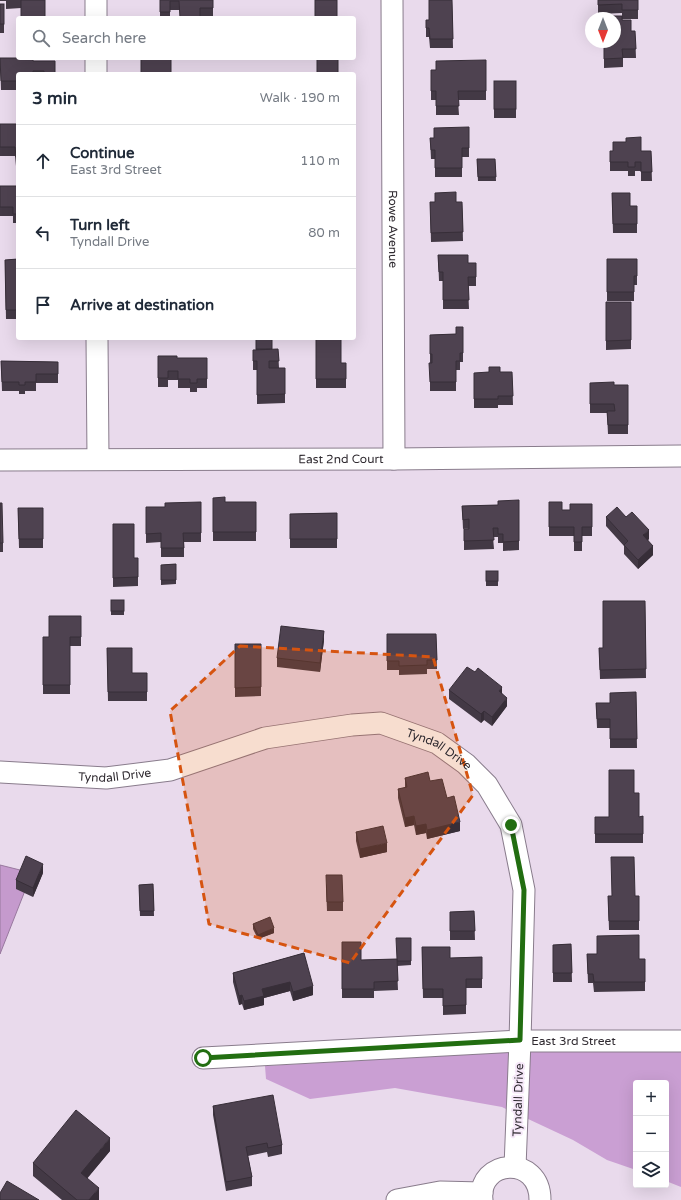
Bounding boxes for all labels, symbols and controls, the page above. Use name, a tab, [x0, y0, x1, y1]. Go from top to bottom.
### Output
north arrow	[585, 12, 621, 48]
search box	[16, 16, 356, 60]
icon: search	[30, 27, 52, 49]
text: Search here	[62, 29, 146, 47]
text: 3 min	[32, 88, 77, 109]
text: Walk · 190 m	[260, 90, 340, 106]
text: Continue	[70, 144, 134, 162]
icon: ahead	[32, 150, 54, 172]
text: 110 m	[300, 153, 340, 169]
text: East 3rd Street	[70, 162, 162, 178]
street label: Rowe Avenue	[386, 190, 400, 268]
text: Turn left	[70, 216, 130, 234]
icon: left	[32, 222, 54, 244]
text: 80 m	[308, 225, 340, 241]
text: Tyndall Drive	[70, 234, 149, 250]
icon: arrive	[32, 294, 54, 316]
text: Arrive at destination	[70, 296, 214, 314]
street label: East 2nd Court	[298, 452, 384, 466]
street label: Tyndall Drive	[404, 726, 475, 773]
street label: Tyndall Drive	[78, 765, 152, 785]
route end	[502, 816, 520, 834]
street label: East 3rd Street	[531, 1034, 616, 1048]
route start	[194, 1049, 212, 1067]
street label: Tyndall Drive	[510, 1063, 526, 1137]
map controls	[633, 1080, 669, 1188]
button: +	[633, 1080, 669, 1116]
button: −	[633, 1116, 669, 1152]
button: layers	[633, 1152, 669, 1188]

